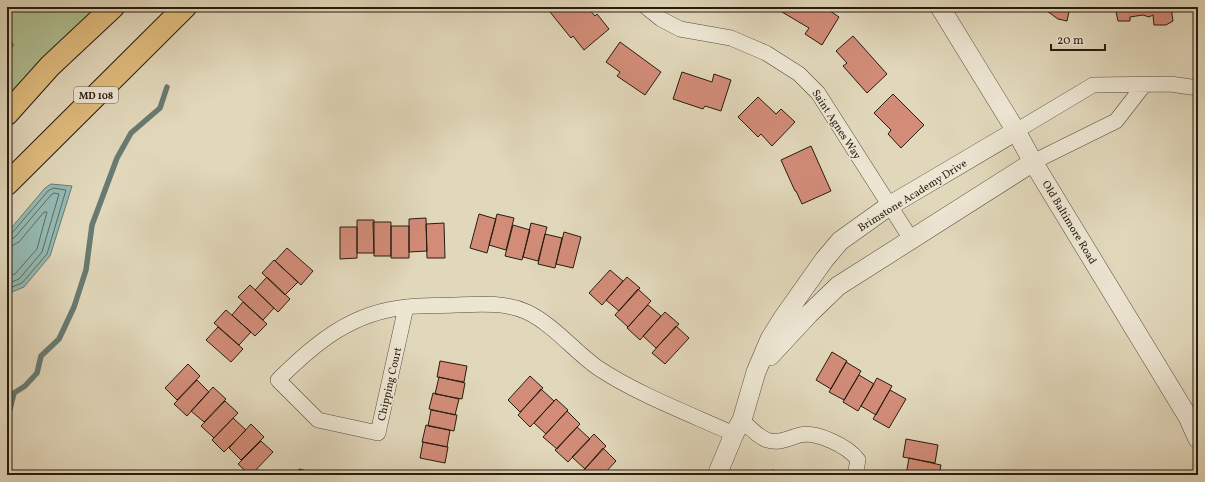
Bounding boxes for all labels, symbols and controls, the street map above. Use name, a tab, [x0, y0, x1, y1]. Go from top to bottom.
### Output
scale bar	[1051, 26, 1105, 52]
text: 20 m	[1057, 33, 1084, 49]
road number: MD 108	[74, 87, 118, 103]
street label: Saint Agnes Way	[808, 87, 864, 163]
street label: Brimstone Academy Drive	[855, 156, 970, 236]
street label: Old Baltimore Road	[1038, 178, 1100, 267]
street label: Chipping Court	[375, 346, 406, 423]

